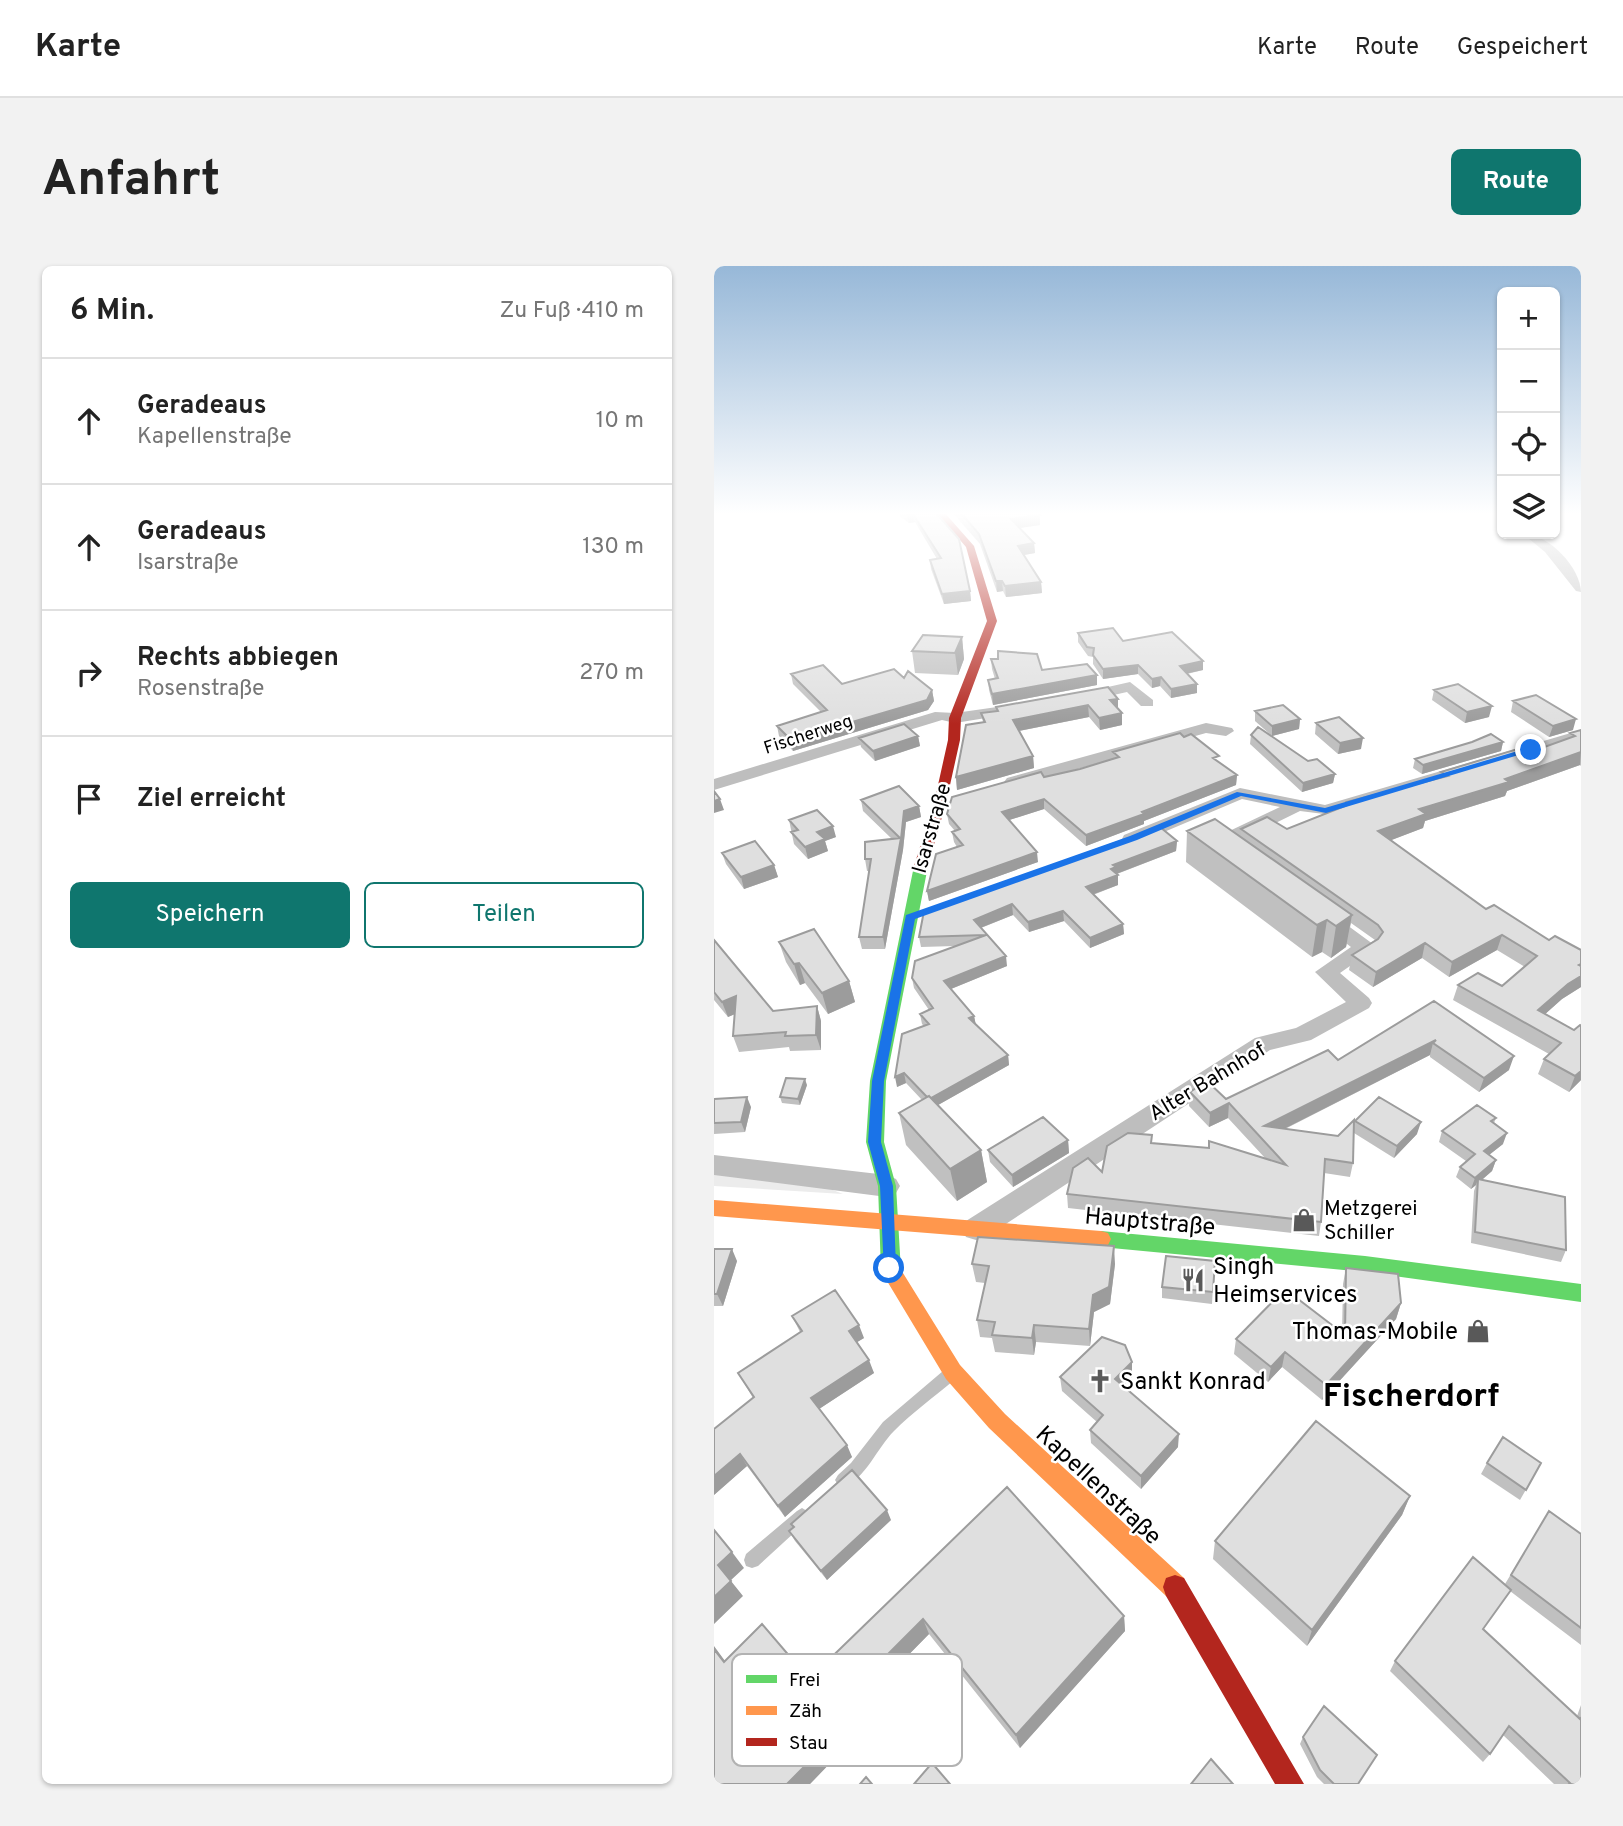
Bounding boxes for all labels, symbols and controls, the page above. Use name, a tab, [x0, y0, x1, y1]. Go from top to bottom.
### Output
text: Karte	[35, 27, 121, 69]
text: Karte	[1257, 33, 1317, 63]
text: Route	[1355, 33, 1419, 63]
text: Gespeichert	[1457, 33, 1588, 63]
button: Route	[1451, 149, 1581, 215]
text: Anfahrt	[42, 151, 220, 213]
map controls	[1497, 287, 1560, 539]
button: +	[1497, 287, 1560, 350]
text: 6 Min.	[70, 293, 154, 330]
text: Zu Fuß · 410 m	[499, 297, 644, 326]
button: −	[1497, 350, 1560, 413]
text: Geradeaus	[137, 390, 266, 423]
icon: ahead	[70, 402, 108, 440]
text: 10 m	[596, 407, 644, 436]
button: locate	[1497, 413, 1560, 476]
text: Kapellenstraße	[137, 423, 292, 452]
button: layers	[1497, 476, 1560, 539]
text: Geradeaus	[137, 516, 266, 549]
icon: ahead	[70, 528, 108, 566]
text: 130 m	[582, 533, 644, 562]
text: Isarstraße	[137, 549, 239, 578]
text: Rechts abbiegen	[137, 642, 339, 675]
icon: right	[70, 654, 108, 692]
text: 270 m	[579, 659, 644, 688]
text: Rosenstraße	[137, 675, 264, 704]
street label: Fischerweg	[761, 710, 856, 761]
route end	[1515, 734, 1546, 765]
icon: arrive	[70, 780, 108, 818]
street label: Isarstraße	[907, 780, 958, 877]
text: Ziel erreicht	[137, 783, 286, 816]
button: Speichern	[70, 882, 350, 948]
button: Teilen	[364, 882, 644, 948]
street label: Alter Bahnhof	[1144, 1037, 1271, 1128]
place label: Metzgerei Schiller	[1324, 1196, 1418, 1247]
street label: Hauptstraße	[1083, 1202, 1217, 1244]
shop icon: Metzgerei Schiller	[1290, 1206, 1318, 1234]
route start	[873, 1252, 904, 1283]
place label: Singh Heimservices	[1213, 1253, 1357, 1311]
restaurant icon: Singh Heimservices	[1179, 1266, 1207, 1294]
shop icon: Thomas-Mobile	[1464, 1317, 1492, 1345]
place label: Thomas-Mobile	[1292, 1318, 1458, 1348]
church icon: Sankt Konrad	[1086, 1367, 1114, 1395]
place label: Sankt Konrad	[1120, 1368, 1266, 1398]
district label: Fischerdorf	[1323, 1377, 1499, 1419]
street label: Kapellenstraße	[1028, 1420, 1167, 1552]
legend	[732, 1654, 962, 1766]
text: Frei	[789, 1669, 820, 1693]
text: Zäh	[789, 1700, 822, 1724]
text: Stau	[789, 1732, 828, 1756]

